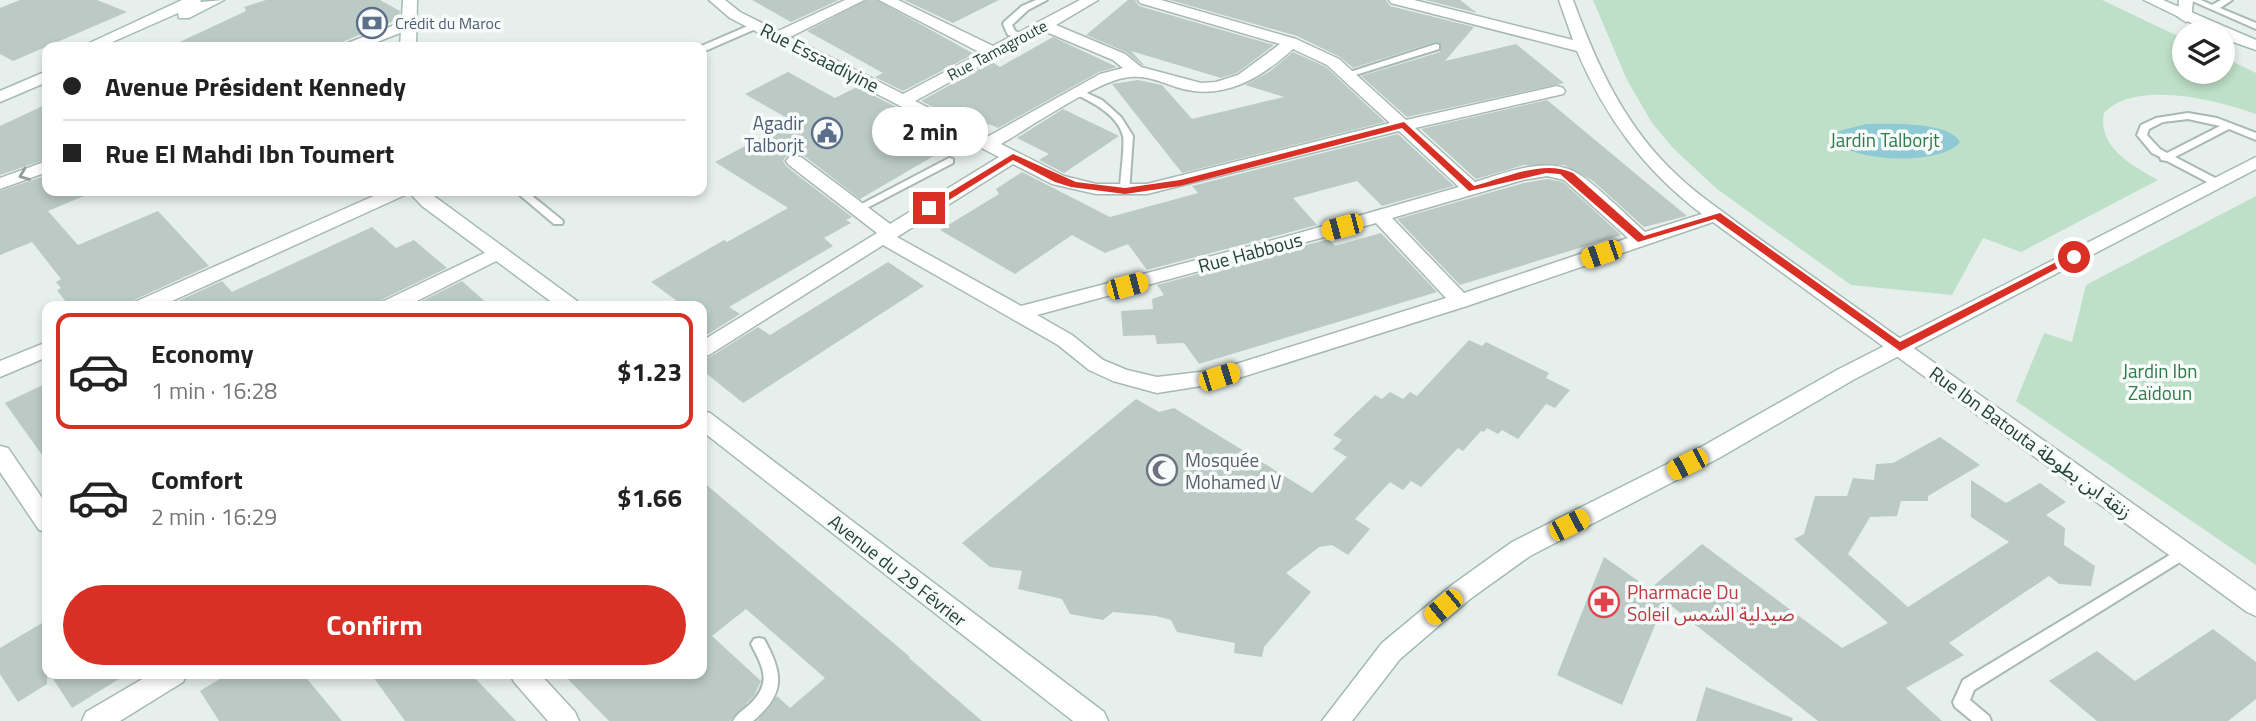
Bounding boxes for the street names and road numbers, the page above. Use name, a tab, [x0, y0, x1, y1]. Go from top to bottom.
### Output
street label: Rue Tamagroute	[943, 13, 1051, 87]
street label: Rue Essaadiyine	[755, 15, 885, 99]
street label: Rue Habbous	[1195, 224, 1305, 280]
street label: Rue Ibn Batouta زنقة ابن بطوطة	[1924, 358, 2138, 526]
street label: Avenue du 29 Février	[823, 507, 974, 634]

